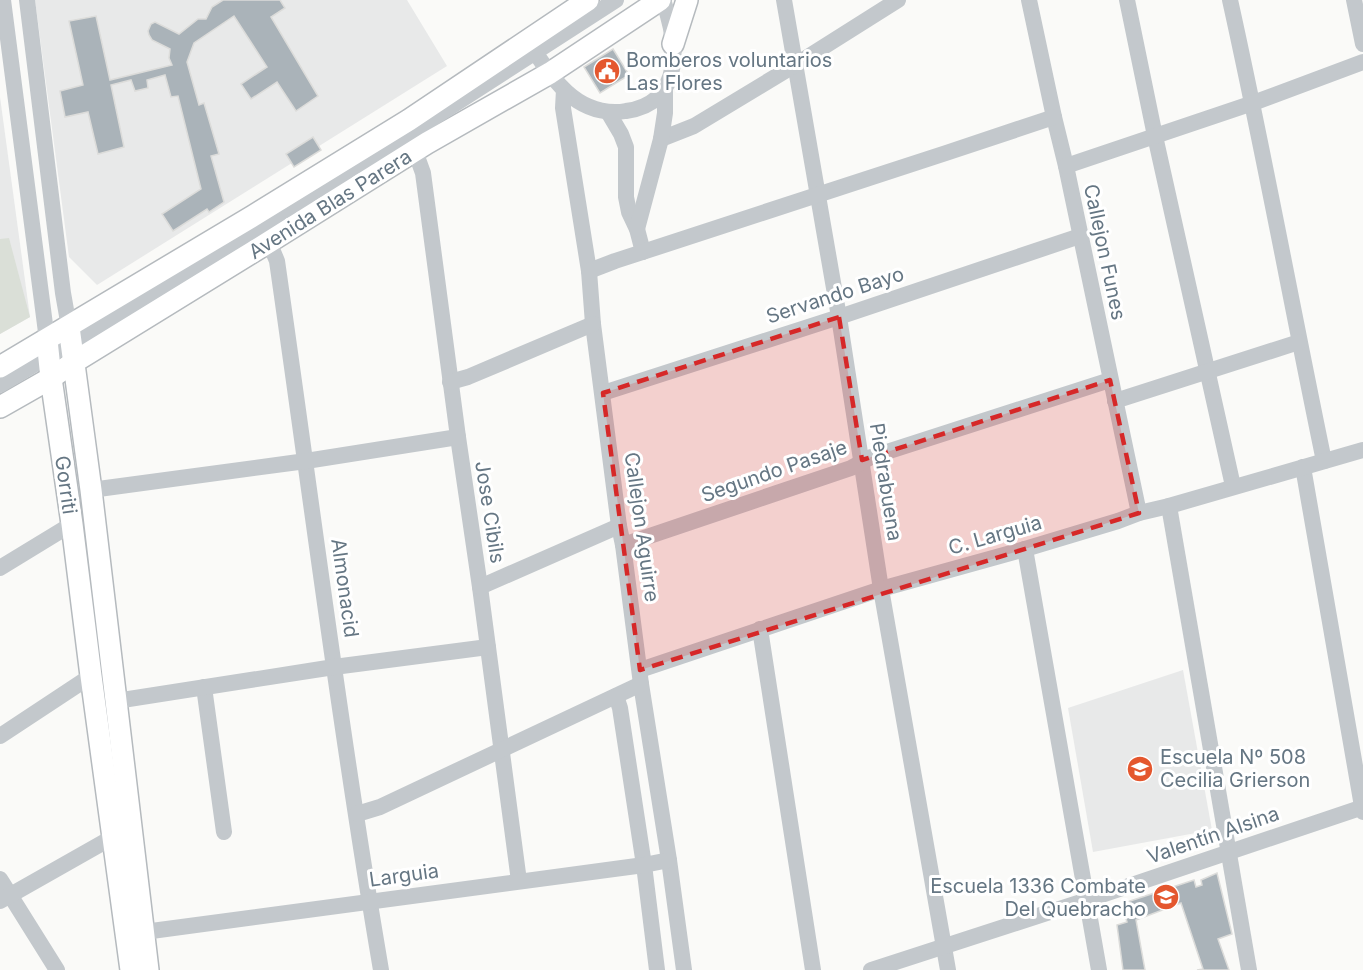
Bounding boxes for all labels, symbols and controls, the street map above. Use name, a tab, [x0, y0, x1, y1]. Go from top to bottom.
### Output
place label: Bomberos voluntarios Las Flores	[626, 48, 832, 95]
public building icon: Bomberos voluntarios Las Flores	[592, 56, 622, 86]
street label: Avenida Blas Parera	[244, 144, 416, 264]
street label: Callejon Funes	[1079, 182, 1131, 322]
street label: Servando Bayo	[763, 261, 907, 329]
street label: Piedrabuena	[865, 421, 907, 543]
street label: Segundo Pasaje	[698, 435, 850, 507]
street label: Callejon Aguirre	[620, 451, 664, 603]
street label: Gorriti	[50, 454, 82, 516]
street label: Jose Cibils	[470, 459, 510, 565]
street label: C. Larguia	[946, 510, 1044, 560]
street label: Almonacid	[326, 537, 364, 639]
place label: Escuela Nº 508 Cecilia Grierson	[1160, 745, 1310, 792]
school or university icon: Escuela Nº 508 Cecilia Grierson	[1125, 754, 1155, 784]
street label: Valentín Alsina	[1144, 801, 1282, 869]
street label: Larguia	[368, 858, 440, 892]
place label: Escuela 1336 Combate Del Quebracho	[930, 874, 1146, 921]
school or university icon: Escuela 1336 Combate Del Quebracho	[1151, 882, 1181, 912]

